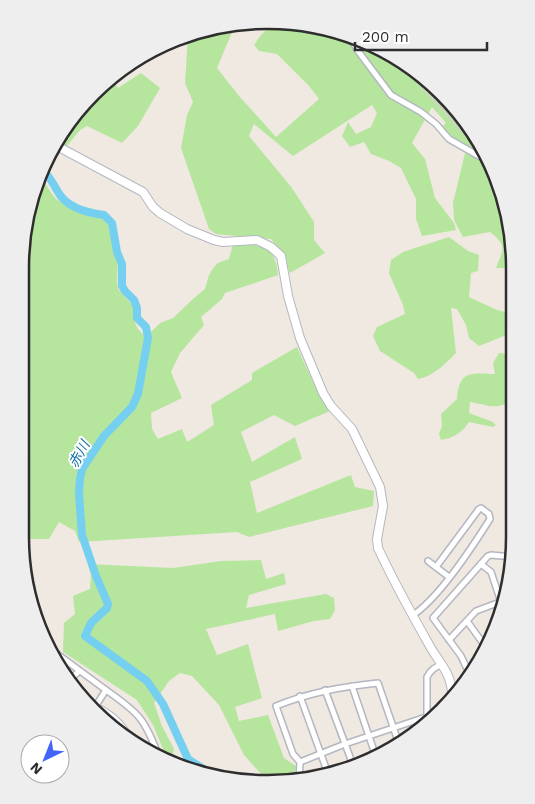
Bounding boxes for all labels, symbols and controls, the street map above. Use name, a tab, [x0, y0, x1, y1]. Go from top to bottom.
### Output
scale bar	[355, 20, 488, 52]
text: 200 m	[362, 28, 409, 46]
water label: 赤川	[65, 436, 94, 470]
north arrow	[20, 734, 70, 784]
text: N	[27, 759, 45, 778]

